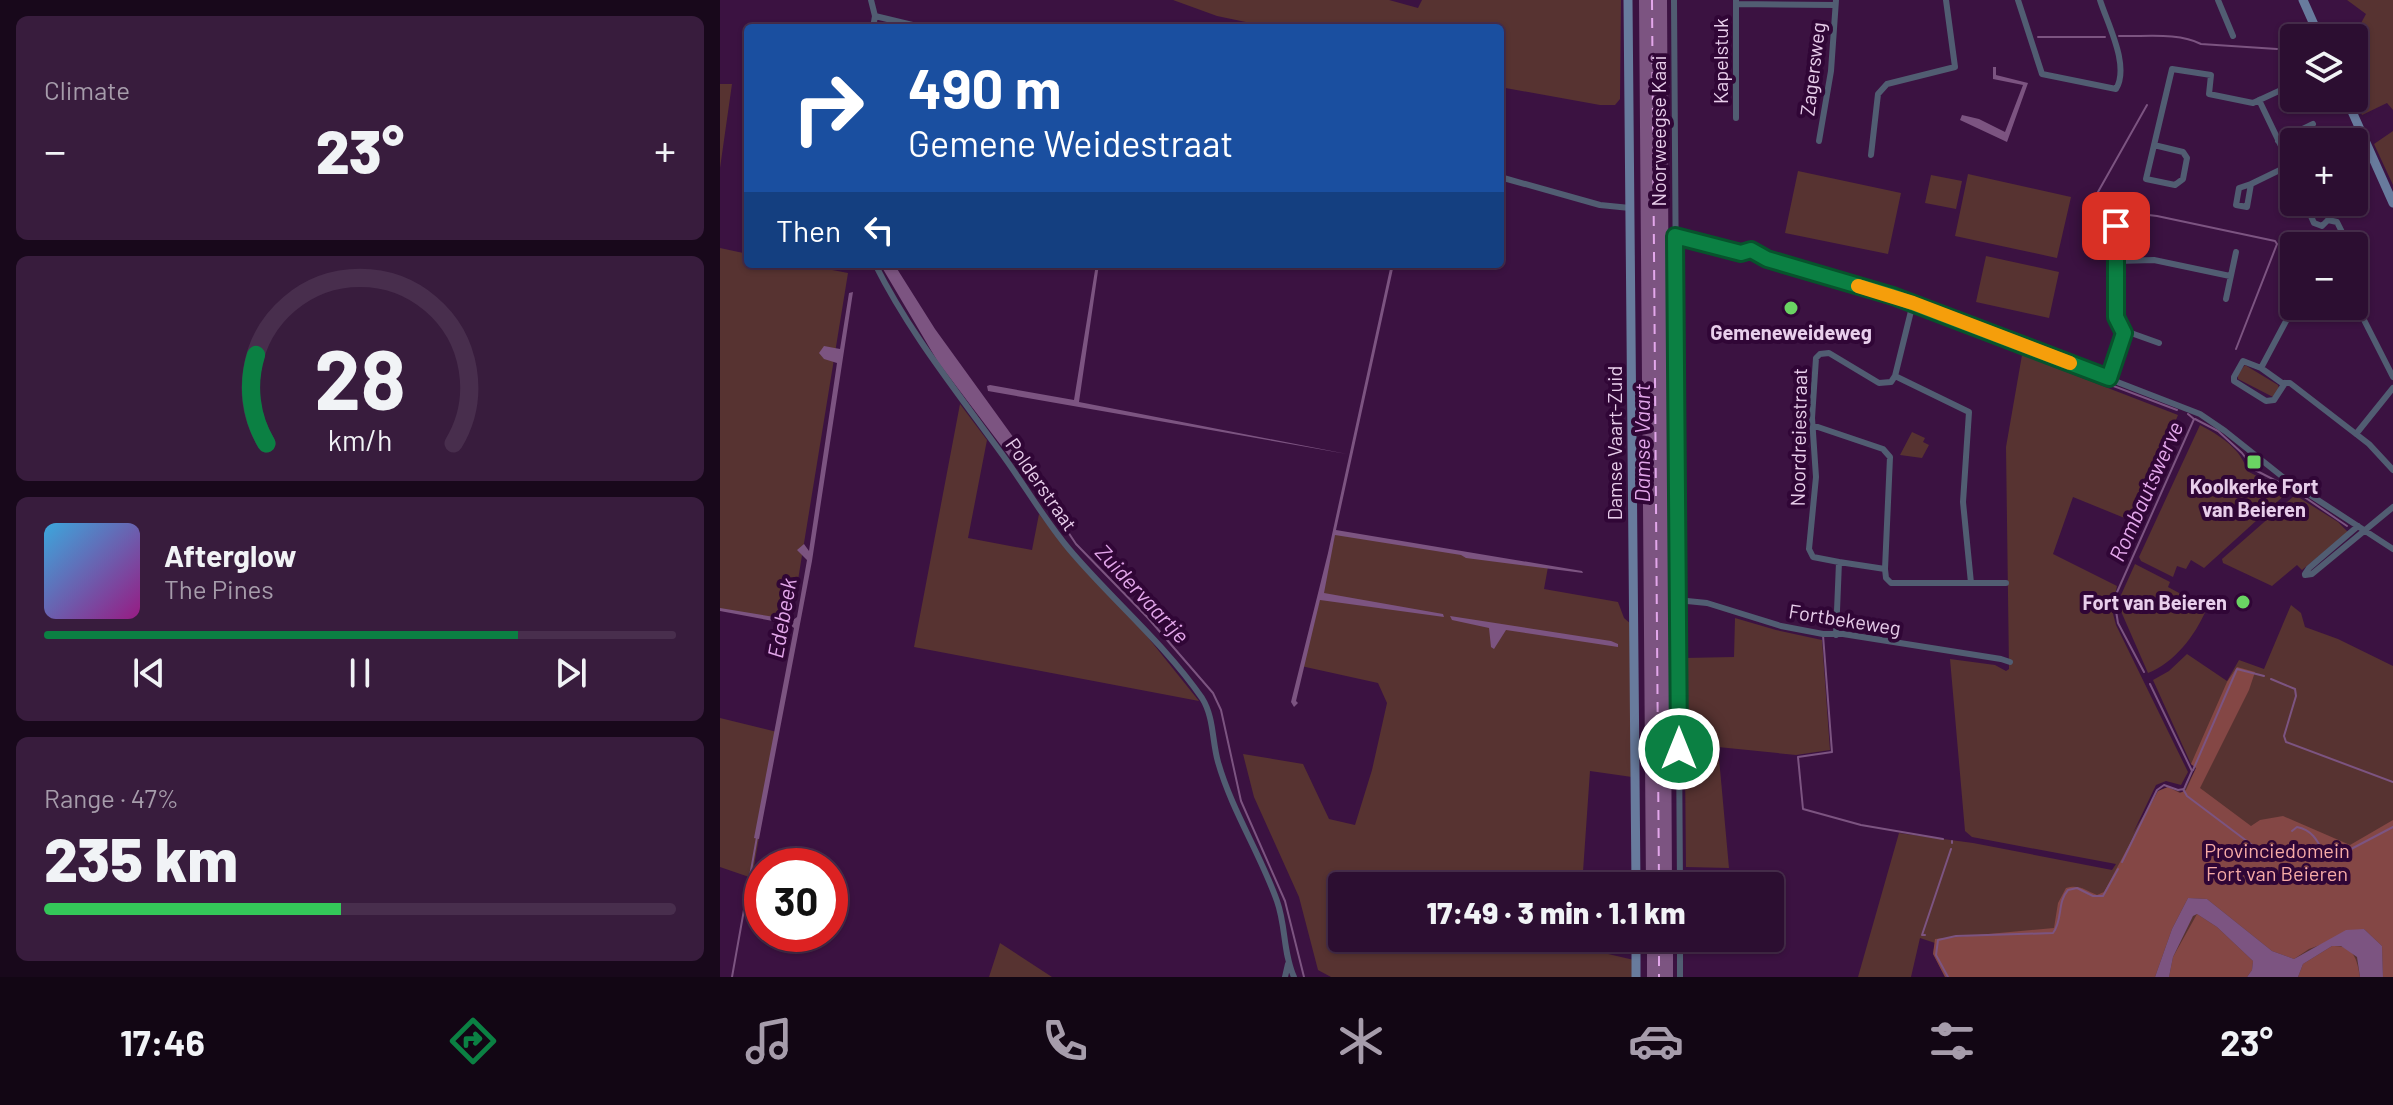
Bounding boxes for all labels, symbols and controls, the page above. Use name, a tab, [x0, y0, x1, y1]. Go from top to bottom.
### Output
street label: Kapelstuk	[1708, 18, 1732, 104]
street label: Zagersweg	[1794, 21, 1830, 117]
map controls	[2280, 24, 2368, 320]
button: layers	[2280, 24, 2368, 112]
text: 490 m	[908, 53, 1062, 120]
street label: Noorweegse Kaai	[1646, 55, 1670, 207]
icon: right	[776, 56, 880, 160]
text: Climate	[44, 74, 130, 105]
text: 23°	[316, 114, 404, 186]
text: Gemene Weidestraat	[908, 121, 1233, 164]
text: −	[44, 123, 66, 176]
text: +	[654, 123, 676, 176]
button: +	[2280, 128, 2368, 216]
pin	[2082, 192, 2150, 260]
icon: arrive	[2094, 204, 2138, 248]
icon: left	[857, 208, 901, 252]
text: Then	[776, 212, 841, 248]
button: −	[2280, 232, 2368, 320]
marker: Gemeneweideweg	[1782, 299, 1800, 317]
place label: Gemeneweideweg	[1710, 320, 1872, 344]
text: 28	[314, 327, 406, 427]
street label: Damse Vaart-Zuid	[1602, 366, 1626, 520]
street label: Noordreiestraat	[1785, 367, 1811, 507]
water label: Damse Vaart	[1628, 383, 1654, 502]
water label: Rombautswerve	[2103, 417, 2187, 565]
text: km/h	[328, 423, 392, 458]
street label: Polderstraat	[1001, 433, 1083, 535]
marker: Koolkerke Fort van Beieren	[2245, 453, 2263, 471]
place label: Koolkerke Fort van Beieren	[2190, 474, 2318, 521]
text: Afterglow	[164, 537, 297, 573]
water label: Zuidervaartje	[1091, 538, 1195, 648]
text: The Pines	[164, 573, 274, 604]
water label: Edebeek	[761, 576, 801, 660]
place label: Fort van Beieren	[2082, 590, 2227, 614]
marker: Fort van Beieren	[2234, 593, 2252, 611]
street label: Fortbekeweg	[1787, 598, 1903, 640]
icon: previous	[127, 651, 171, 695]
icon: pause	[338, 651, 382, 695]
icon: next	[549, 651, 593, 695]
position arrow	[1637, 707, 1721, 791]
text: Range · 47%	[44, 782, 179, 813]
text: 235 km	[44, 822, 238, 894]
park label: Provinciedomein Fort van Beieren	[2204, 838, 2350, 885]
speed limit sign: 30	[744, 848, 848, 952]
text: 17:49 · 3 min · 1.1 km	[1427, 894, 1685, 930]
icon: directions	[445, 1013, 501, 1069]
icon: music	[741, 1013, 797, 1069]
icon: phone	[1037, 1013, 1093, 1069]
icon: climate	[1333, 1013, 1389, 1069]
icon: car	[1628, 1013, 1684, 1069]
icon: filters	[1924, 1013, 1980, 1069]
text: 17:46	[120, 1020, 205, 1063]
text: 23°	[2220, 1020, 2273, 1063]

